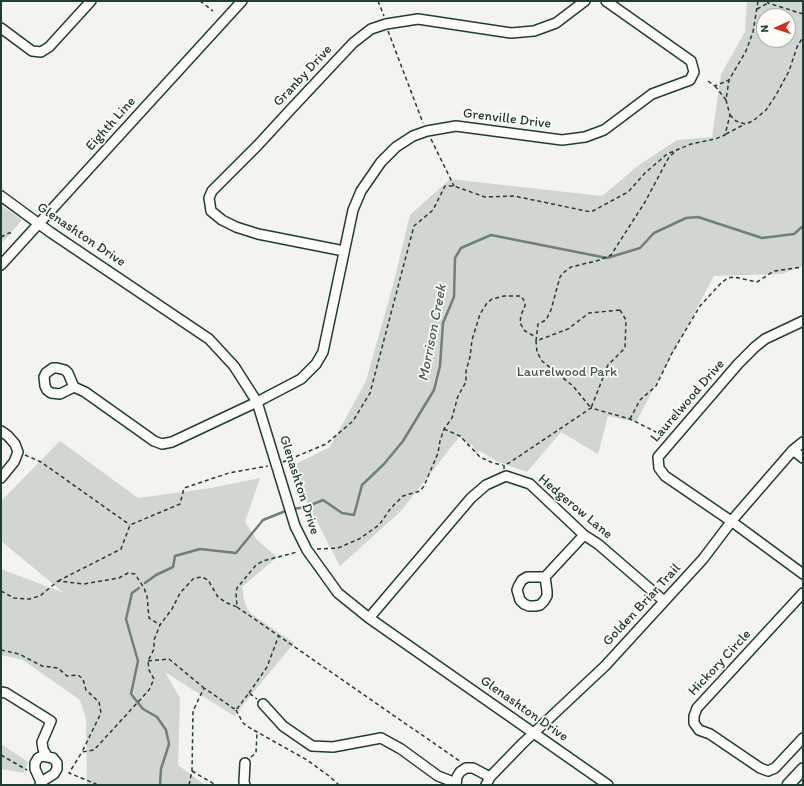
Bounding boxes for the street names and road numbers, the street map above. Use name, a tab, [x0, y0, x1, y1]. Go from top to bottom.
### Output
street label: Granby Drive	[270, 42, 336, 110]
street label: Eighth Line	[82, 94, 140, 154]
street label: Grenville Drive	[462, 105, 552, 133]
street label: Glenashton Drive	[33, 199, 129, 271]
street label: Laurelwood Drive	[647, 356, 729, 446]
street label: Glenashton Drive	[275, 433, 323, 537]
street label: Hedgerow Lane	[534, 471, 616, 543]
street label: Golden Briar Trail	[599, 560, 685, 650]
street label: Hickory Circle	[685, 626, 755, 700]
street label: Glenashton Drive	[477, 672, 571, 746]

